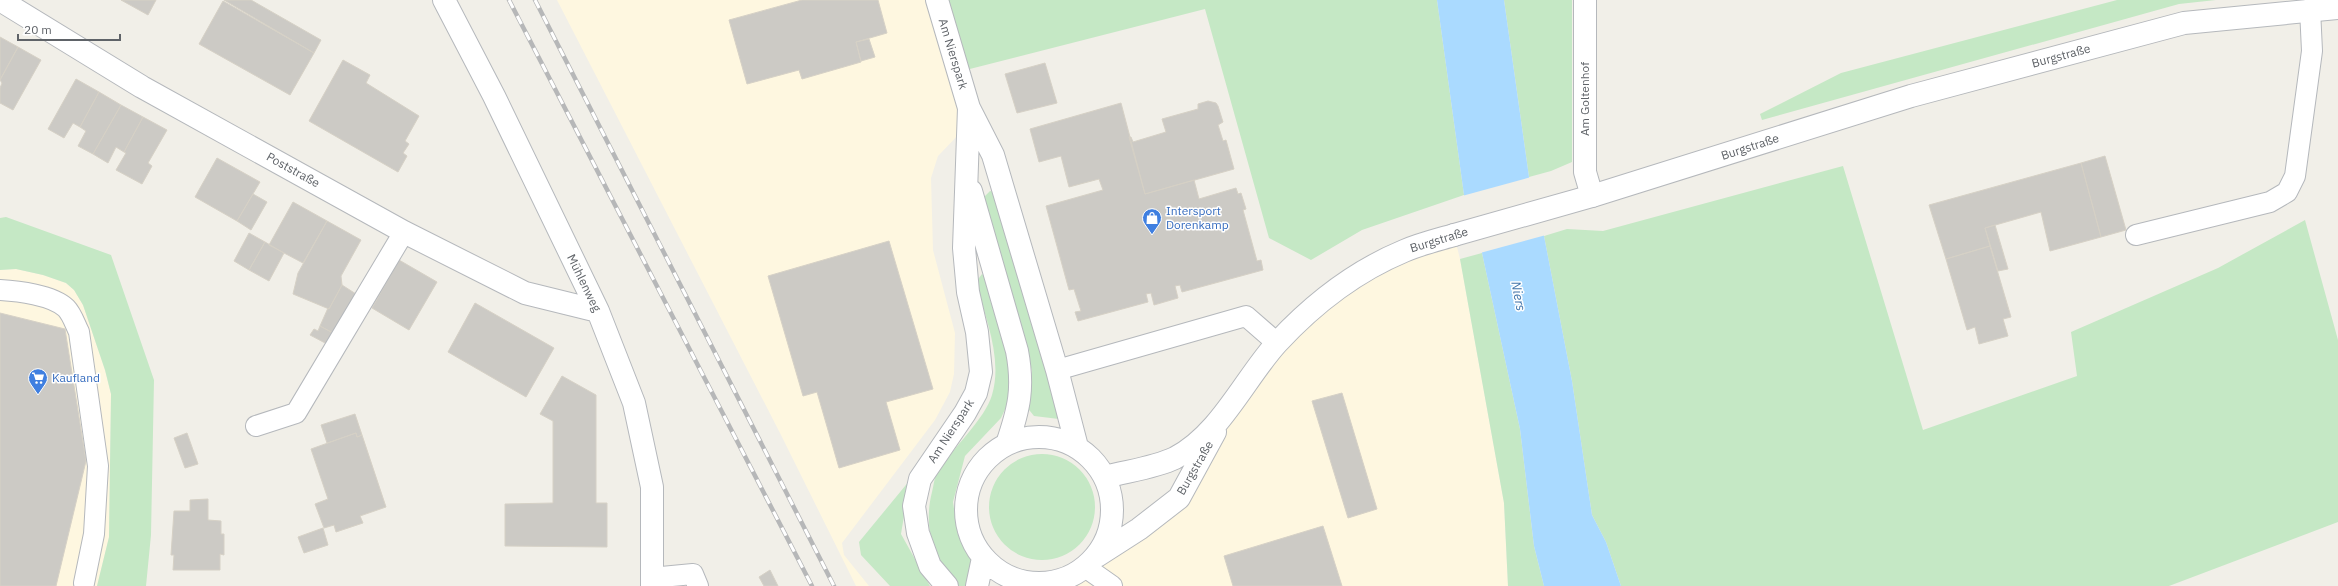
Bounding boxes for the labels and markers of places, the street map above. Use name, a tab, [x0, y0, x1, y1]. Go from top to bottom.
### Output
place label: Intersport Dorenkamp	[1166, 203, 1229, 232]
shop icon: Intersport Dorenkamp	[1141, 207, 1163, 235]
supermarket icon: Kaufland	[27, 367, 49, 395]
place label: Kaufland	[52, 370, 100, 385]

